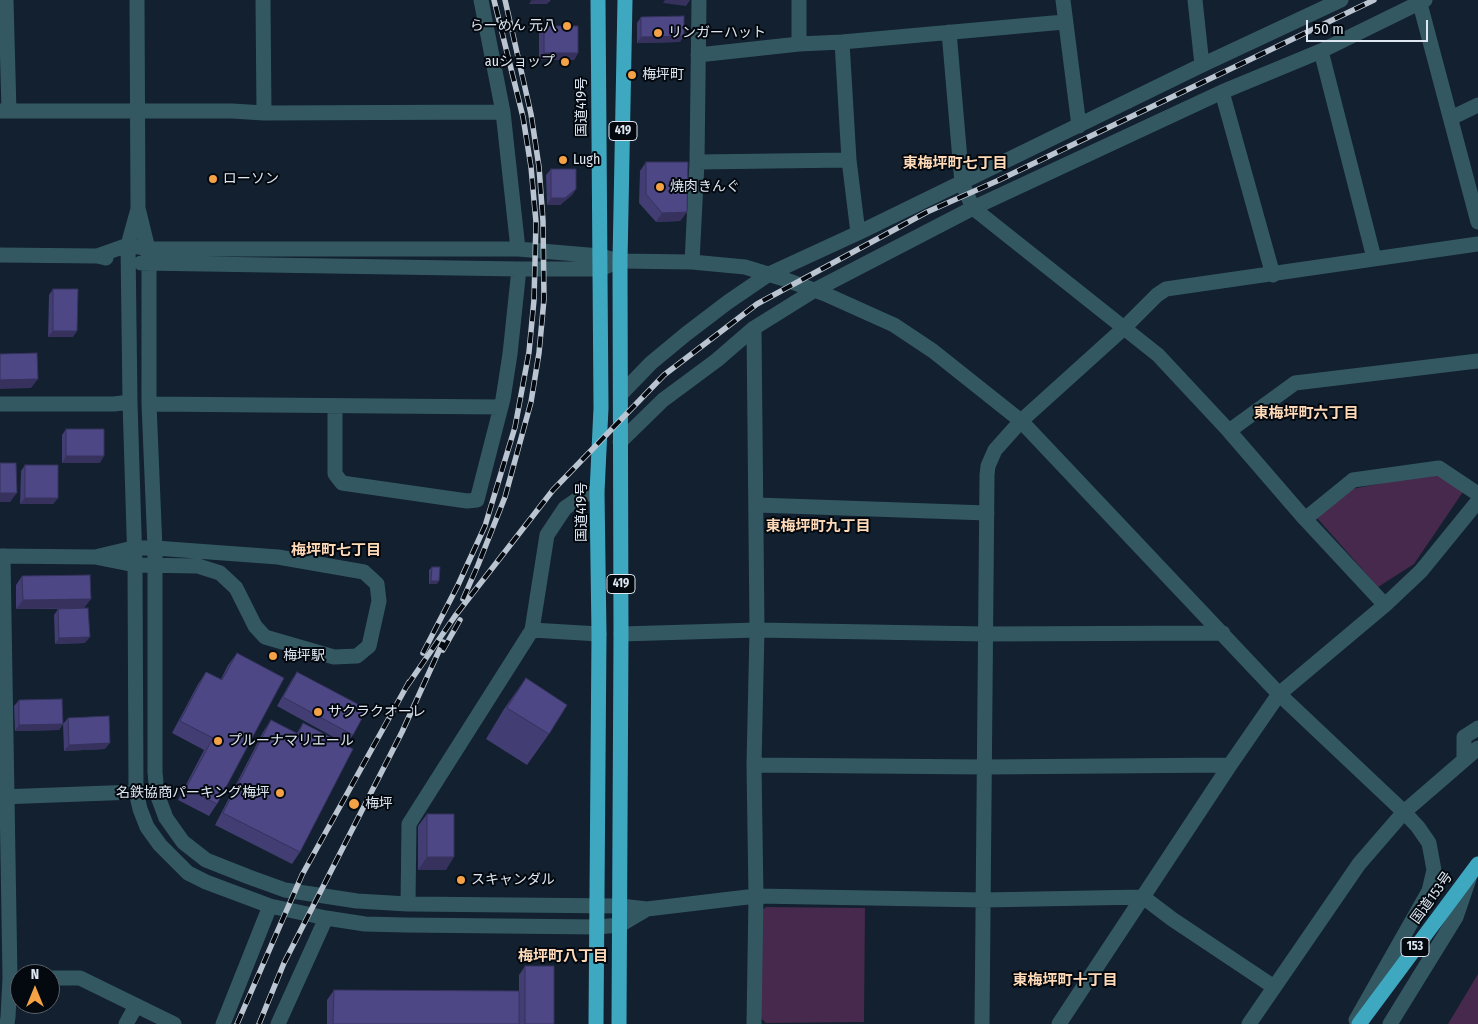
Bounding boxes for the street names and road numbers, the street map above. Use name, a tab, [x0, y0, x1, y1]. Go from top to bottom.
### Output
street label: 国道419号	[574, 77, 590, 137]
road number: 419	[609, 122, 637, 140]
street label: 国道419号	[574, 482, 590, 542]
road number: 419	[607, 574, 635, 594]
street label: 国道153号	[1408, 869, 1456, 927]
road number: 153	[1401, 938, 1429, 956]

